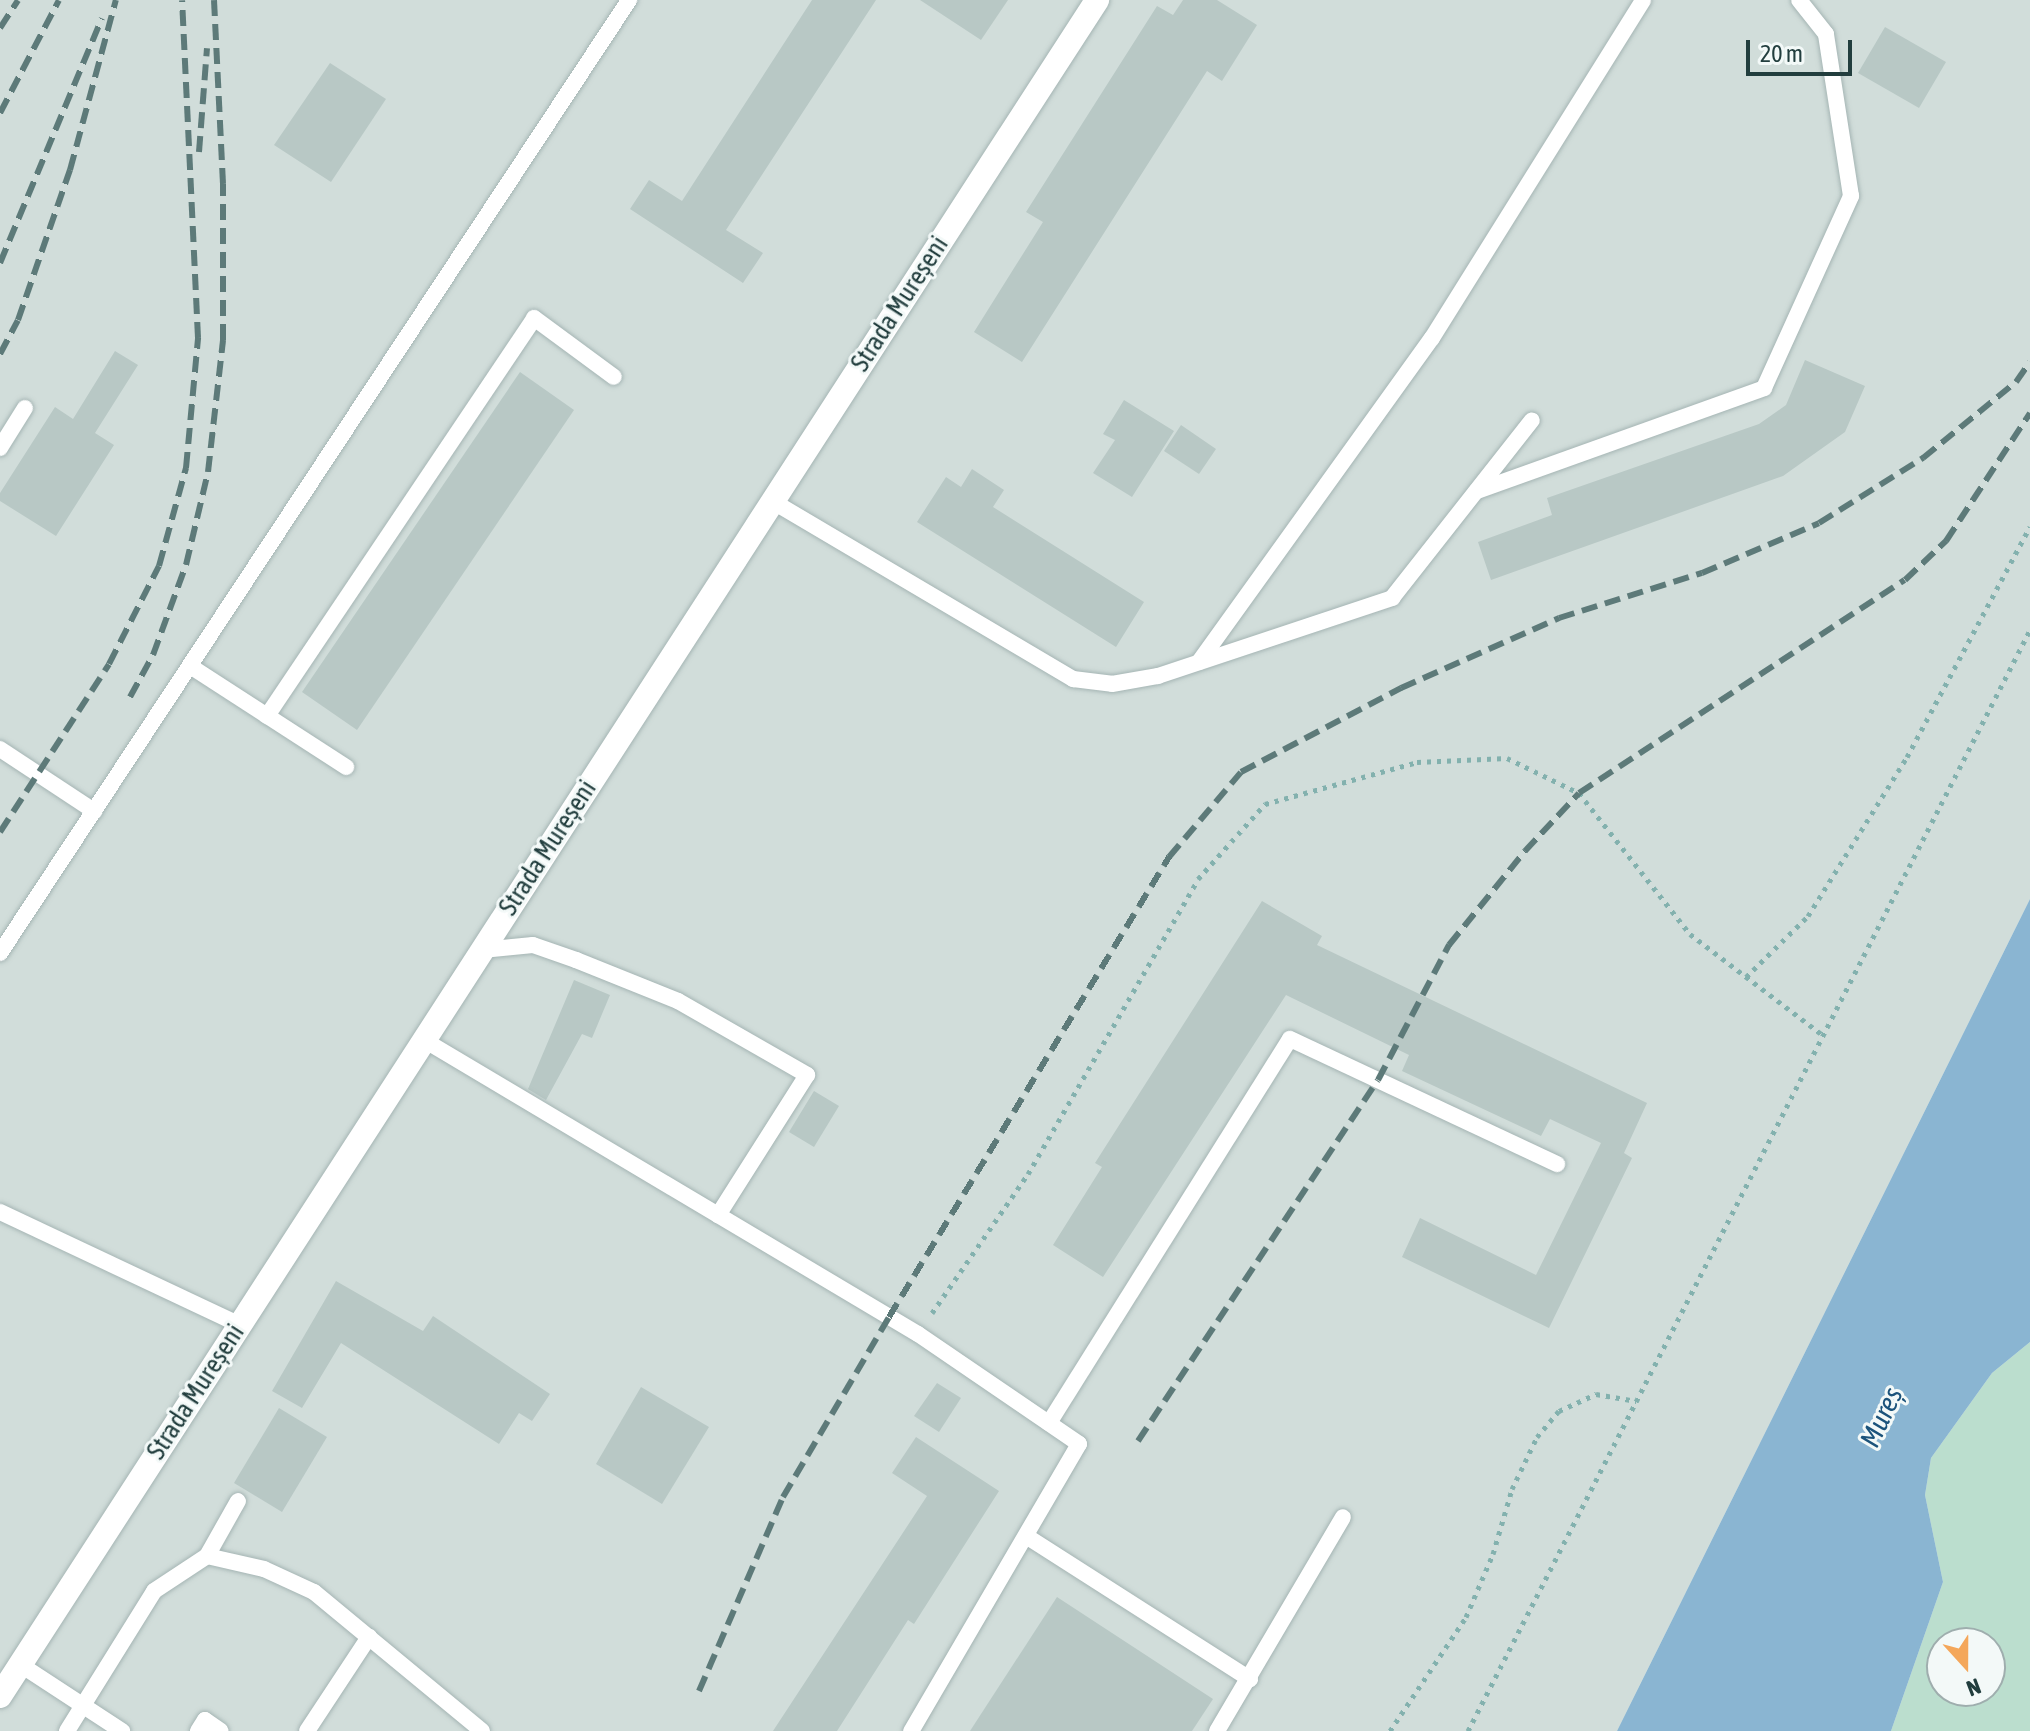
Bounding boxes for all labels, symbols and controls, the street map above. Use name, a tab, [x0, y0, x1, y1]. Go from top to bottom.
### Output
scale bar	[1750, 24, 1856, 74]
text: 20 m	[1760, 40, 1803, 67]
street label: Strada Mureșeni	[845, 231, 955, 377]
street label: Strada Mureșeni	[493, 775, 603, 921]
street label: Strada Mureșeni	[141, 1319, 251, 1465]
water label: Mureș	[1853, 1382, 1909, 1452]
north arrow	[1926, 1627, 2006, 1707]
text: N	[1963, 1673, 1985, 1702]

